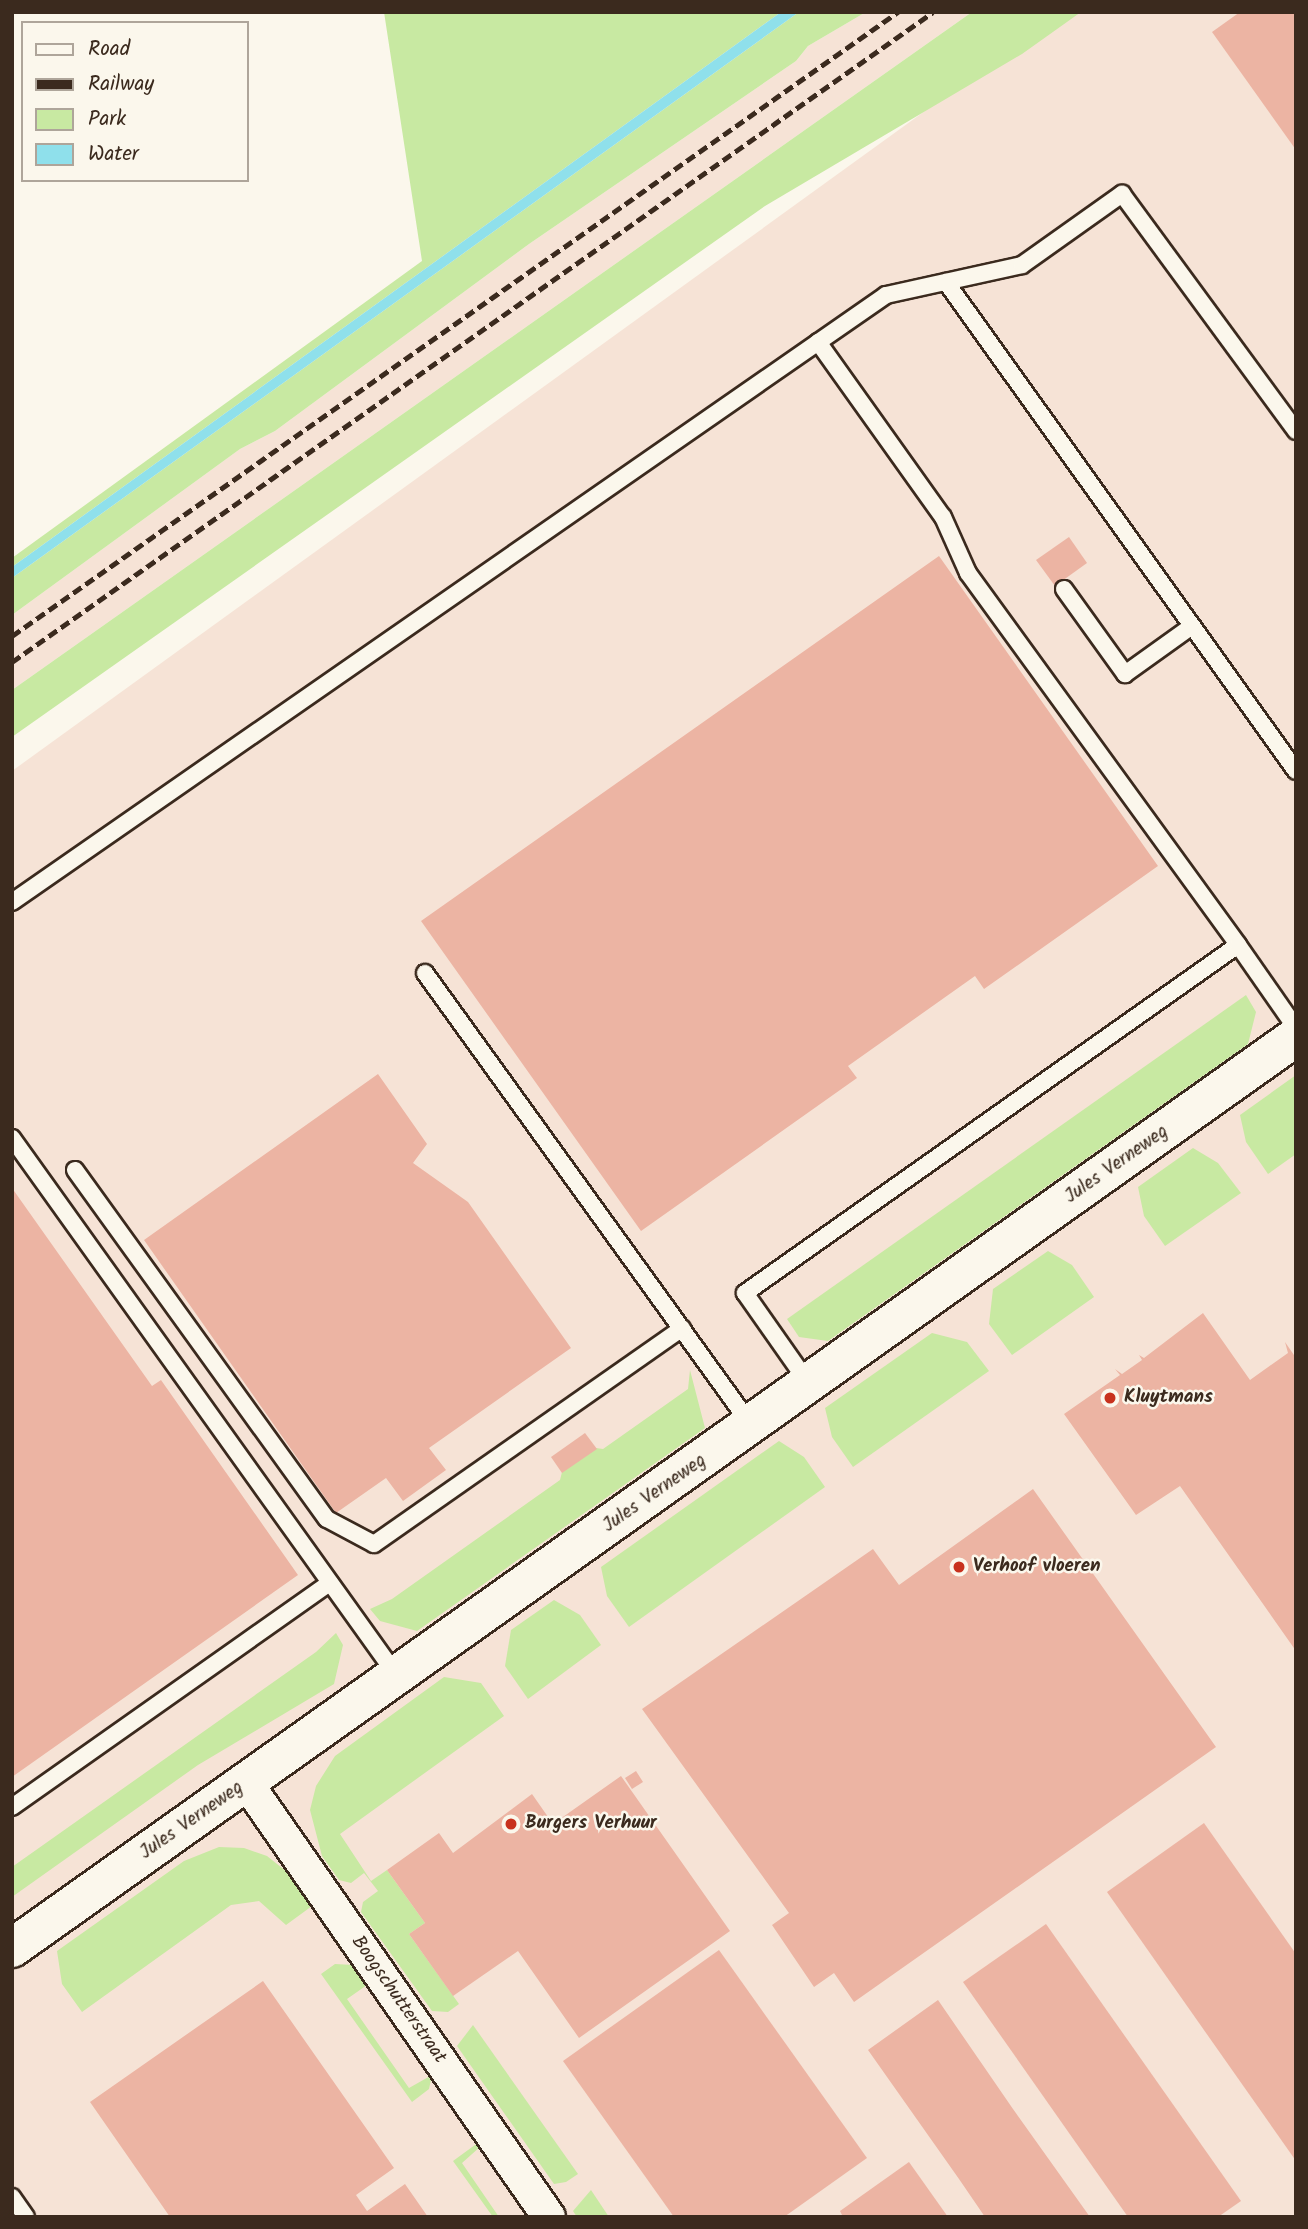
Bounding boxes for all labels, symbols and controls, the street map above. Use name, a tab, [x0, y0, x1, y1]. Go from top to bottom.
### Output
legend	[21, 21, 248, 182]
text: Road	[88, 33, 130, 66]
text: Railway	[88, 68, 154, 101]
text: Park	[88, 103, 126, 136]
text: Water	[88, 138, 139, 171]
street label: Jules Verneweg	[1061, 1121, 1173, 1209]
place label: Kluytmans	[1124, 1387, 1213, 1409]
marker: Kluytmans	[1102, 1390, 1118, 1406]
street label: Jules Verneweg	[599, 1450, 711, 1538]
place label: Verhoof vloeren	[973, 1556, 1101, 1578]
marker: Verhoof vloeren	[951, 1559, 967, 1575]
street label: Jules Verneweg	[136, 1777, 248, 1865]
place label: Burgers Verhuur	[525, 1813, 657, 1835]
marker: Burgers Verhuur	[503, 1816, 519, 1832]
street label: Boogschutterstraat	[345, 1932, 451, 2068]

